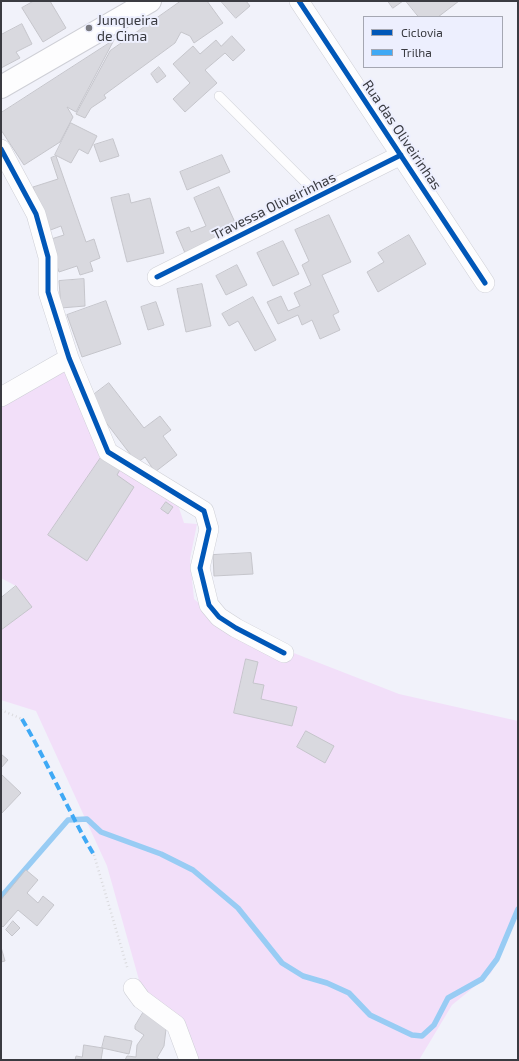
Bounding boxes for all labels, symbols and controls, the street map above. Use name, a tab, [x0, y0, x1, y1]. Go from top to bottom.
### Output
place label: Junqueira de Cima	[97, 12, 158, 44]
legend	[363, 16, 503, 68]
marker: Junqueira de Cima	[84, 23, 94, 33]
text: Ciclovia	[401, 25, 443, 39]
text: Trilha	[401, 45, 432, 59]
street label: Rua das Oliveirinhas	[359, 77, 445, 193]
street label: Travessa Oliveirinhas	[209, 169, 339, 243]

